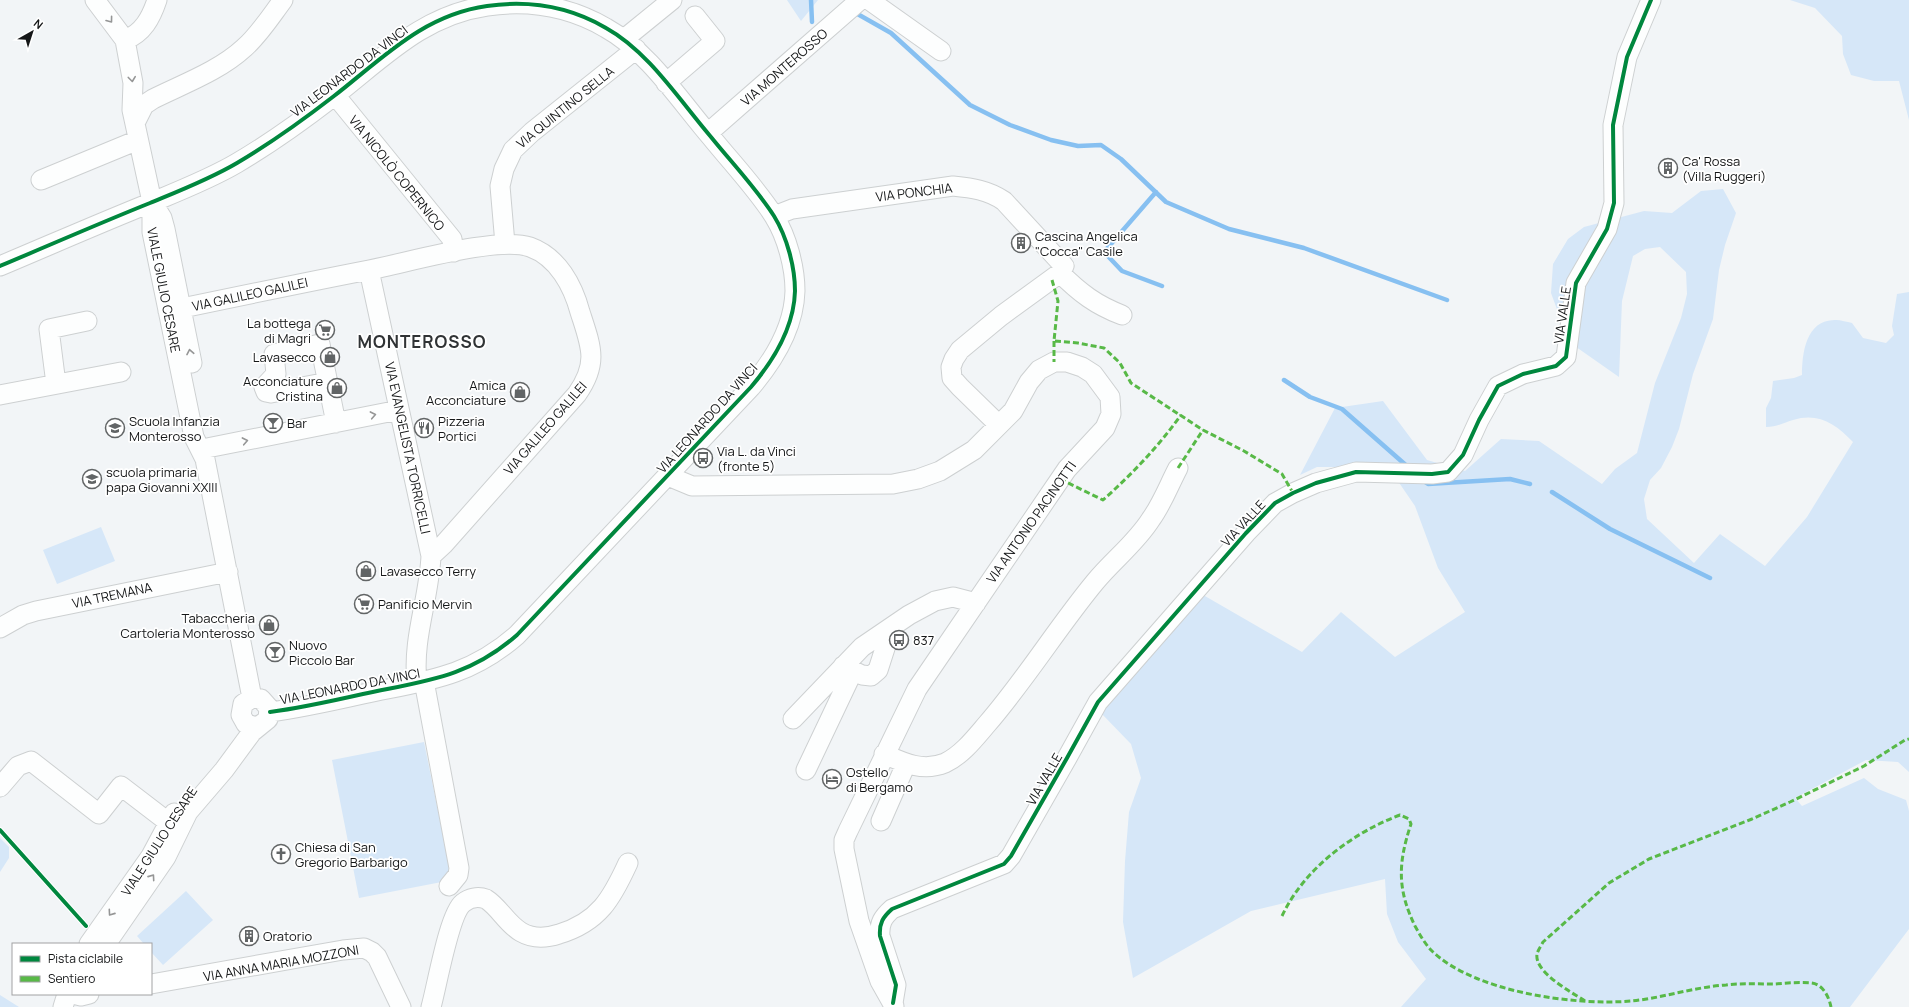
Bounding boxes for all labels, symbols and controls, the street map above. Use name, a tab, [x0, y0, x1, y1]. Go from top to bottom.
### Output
north arrow	[12, 12, 52, 52]
one-way arrow	[106, 15, 113, 22]
text: N	[31, 16, 46, 32]
street label: VIA LEONARDO DA VINCI	[287, 21, 411, 121]
street label: VIA MONTEROSSO	[737, 24, 832, 110]
street label: VIA QUINTINO SELLA	[512, 62, 618, 152]
one-way arrow	[127, 76, 136, 82]
street label: VIA NICOLÒ COPERNICO	[345, 112, 450, 235]
place label: Ca' Rossa (Villa Ruggeri)	[1682, 152, 1766, 185]
building icon: Ca' Rossa (Villa Ruggeri)	[1657, 157, 1679, 179]
street label: VIA PONCHIA	[875, 178, 953, 206]
street label: VIALE GIULIO CESARE	[143, 226, 185, 354]
place label: Cascina Angelica "Cocca" Casile	[1035, 227, 1138, 260]
building icon: Cascina Angelica "Cocca" Casile	[1010, 232, 1032, 254]
street label: VIA GALILEO GALILEI	[190, 273, 310, 315]
street label: VIA VALLE	[1549, 285, 1575, 345]
place label: La bottega di Magri	[247, 314, 311, 347]
supermarket icon: La bottega di Magri	[314, 319, 336, 341]
district label: MONTEROSSO	[357, 330, 487, 353]
shop icon: Lavasecco	[319, 346, 341, 368]
one-way arrow	[187, 348, 195, 355]
place label: Lavasecco	[253, 348, 316, 366]
street label: VIA LEONARDO DA VINCI	[653, 359, 761, 477]
street label: VIA EVANGELISTA TORRICELLI	[381, 360, 435, 536]
place label: Acconciature Cristina	[243, 372, 323, 405]
place label: Amica Acconciature	[426, 376, 506, 409]
shop icon: Acconciature Cristina	[326, 377, 348, 399]
street label: VIA GALILEO GALILEI	[499, 378, 591, 478]
shop icon: Amica Acconciature	[509, 381, 531, 403]
place label: Scuola Infanzia Monterosso	[129, 412, 220, 445]
bar icon: Bar	[262, 412, 284, 434]
one-way arrow	[370, 412, 376, 420]
place label: Pizzeria Portici	[438, 412, 485, 445]
place label: Bar	[287, 414, 307, 432]
school or university icon: Scuola Infanzia Monterosso	[104, 417, 126, 439]
restaurant icon: Pizzeria Portici	[413, 417, 435, 439]
one-way arrow	[242, 437, 249, 445]
place label: Via L. da Vinci (fronte 5)	[717, 442, 796, 475]
bus stop icon: Via L. da Vinci (fronte 5)	[692, 447, 714, 469]
street label: VIA ANTONIO PACINOTTI	[982, 458, 1080, 586]
place label: scuola primaria papa Giovanni XXIII	[106, 463, 217, 496]
school or university icon: scuola primaria papa Giovanni XXIII	[81, 468, 103, 490]
street label: VIA VALLE	[1217, 496, 1269, 550]
shop icon: Lavasecco Terry	[355, 560, 377, 582]
place label: Lavasecco Terry	[380, 562, 476, 580]
street label: VIA TREMANA	[70, 578, 154, 612]
supermarket icon: Panificio Mervin	[353, 593, 375, 615]
place label: Panificio Mervin	[378, 595, 472, 613]
place label: Tabaccheria Cartoleria Monterosso	[121, 609, 255, 642]
shop icon: Tabaccheria Cartoleria Monterosso	[258, 614, 280, 636]
bus stop icon: 837	[888, 629, 910, 651]
place label: 837	[913, 631, 934, 649]
place label: Nuovo Piccolo Bar	[289, 636, 355, 669]
bar icon: Nuovo Piccolo Bar	[264, 641, 286, 663]
street label: VIA LEONARDO DA VINCI	[278, 664, 422, 708]
street label: VIA VALLE	[1022, 750, 1066, 808]
place label: Ostello di Bergamo	[846, 763, 913, 796]
hotel icon: Ostello di Bergamo	[821, 768, 843, 790]
street label: VIALE GIULIO CESARE	[117, 783, 201, 899]
place label: Chiesa di San Gregorio Barbarigo	[295, 838, 408, 871]
church icon: Chiesa di San Gregorio Barbarigo	[270, 843, 292, 865]
one-way arrow	[147, 875, 154, 882]
one-way arrow	[109, 908, 116, 915]
building icon: Oratorio	[238, 925, 260, 947]
place label: Oratorio	[263, 927, 312, 945]
street label: VIA ANNA MARIA MOZZONI	[202, 940, 360, 986]
legend	[12, 943, 152, 995]
text: Pista ciclabile	[48, 950, 123, 967]
text: Sentiero	[48, 970, 95, 987]

